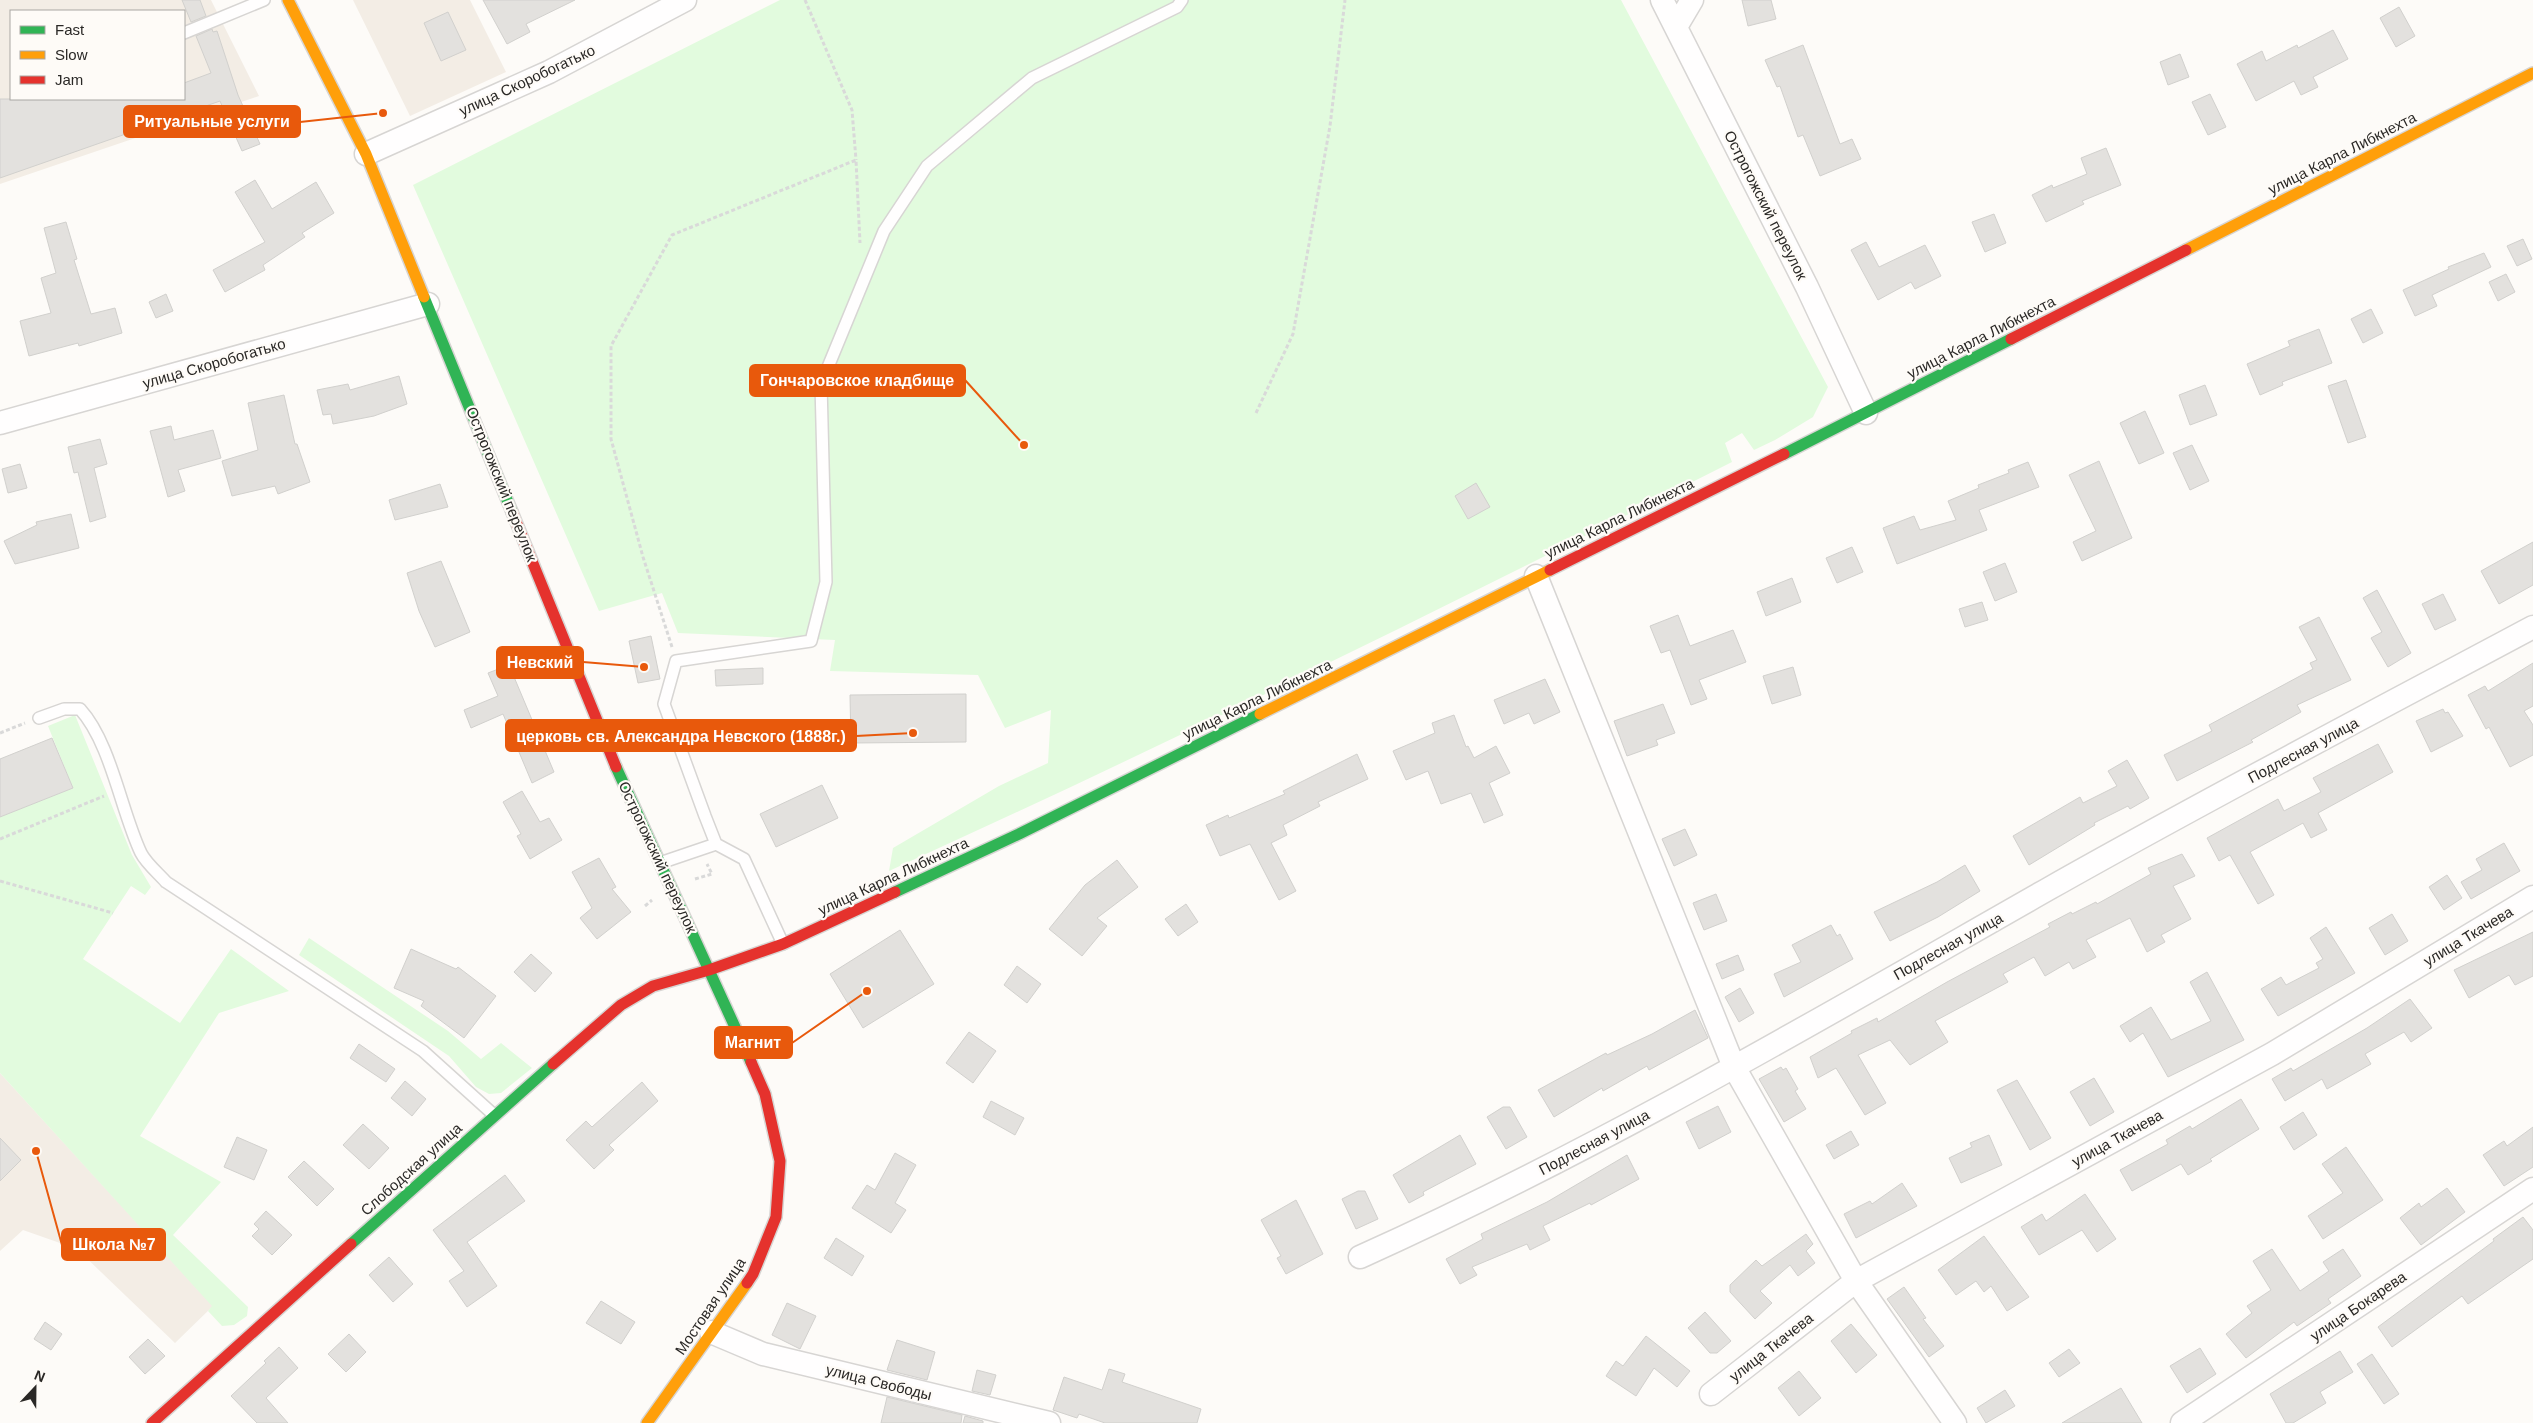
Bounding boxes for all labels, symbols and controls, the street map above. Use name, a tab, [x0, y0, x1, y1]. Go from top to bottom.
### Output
legend	[10, 10, 185, 100]
text: Fast	[55, 21, 85, 38]
street label: улица Скоробогатько	[456, 41, 598, 119]
text: Slow	[55, 46, 88, 63]
text: Jam	[55, 71, 83, 88]
callout: Ритуальные услуги	[124, 106, 300, 137]
street label: улица Карла Либкнехта	[2265, 108, 2419, 198]
text: Ритуальные услуги	[134, 113, 290, 130]
street label: Острогожский переулок	[1721, 128, 1811, 283]
street label: улица Карла Либкнехта	[1904, 292, 2058, 382]
street label: улица Скоробогатько	[141, 334, 287, 392]
callout: Гончаровское кладбище	[750, 365, 965, 396]
text: Гончаровское кладбище	[760, 372, 954, 389]
street label: Острогожский переулок	[463, 404, 541, 564]
street label: улица Карла Либкнехта	[1542, 474, 1697, 562]
callout: Невский	[497, 647, 583, 678]
text: Невский	[507, 654, 573, 671]
street label: улица Карла Либкнехта	[1180, 655, 1335, 743]
street label: Подлесная улица	[2245, 713, 2362, 786]
callout: церковь св. Александра Невского (1888г.)	[506, 720, 856, 751]
text: церковь св. Александра Невского (1888г.)	[516, 728, 846, 745]
street label: Острогожский переулок	[615, 779, 701, 936]
street label: улица Карла Либкнехта	[815, 833, 971, 918]
street label: улица Ткачева	[2420, 902, 2516, 969]
street label: Подлесная улица	[1890, 909, 2006, 983]
callout: Магнит	[715, 1027, 792, 1058]
text: Магнит	[725, 1034, 781, 1051]
street label: Подлесная улица	[1536, 1105, 1653, 1178]
street label: улица Ткачева	[2069, 1106, 2166, 1170]
street label: Слободская улица	[357, 1119, 465, 1219]
callout: Школа №7	[62, 1229, 165, 1260]
text: Школа №7	[72, 1236, 156, 1253]
street label: Мостовая улица	[671, 1254, 749, 1358]
street label: улица Бокарева	[2307, 1267, 2410, 1344]
street label: улица Ткачева	[1726, 1309, 1817, 1385]
street label: улица Свободы	[824, 1361, 934, 1403]
north arrow	[10, 1363, 60, 1413]
text: N	[32, 1367, 48, 1385]

